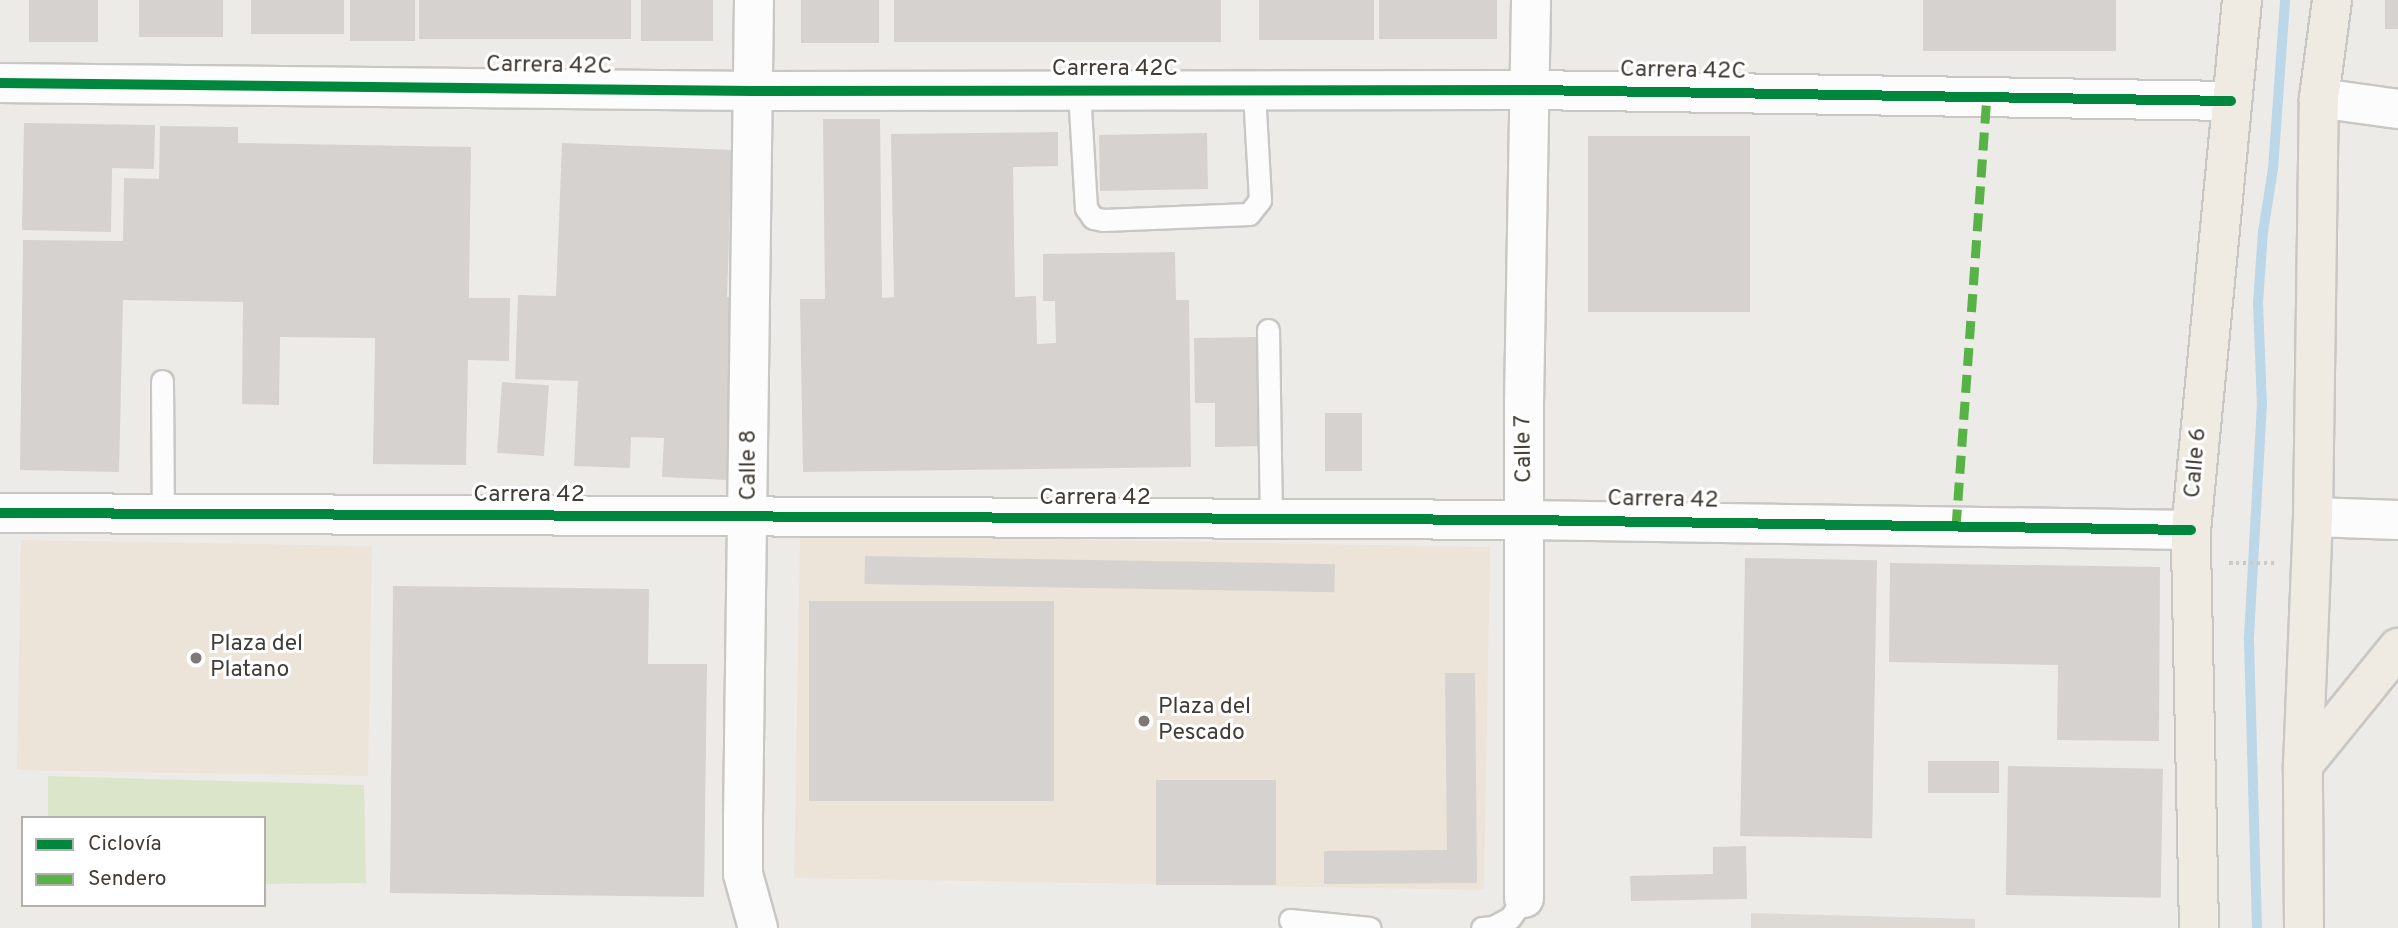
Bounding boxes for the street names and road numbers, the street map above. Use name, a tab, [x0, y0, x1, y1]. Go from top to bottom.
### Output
street label: Carrera 42C	[486, 52, 612, 82]
street label: Carrera 42C	[1052, 56, 1178, 84]
street label: Carrera 42C	[1620, 57, 1746, 87]
street label: Calle 7	[1511, 414, 1539, 484]
street label: Calle 6	[2180, 427, 2214, 499]
street label: Calle 8	[736, 430, 764, 500]
street label: Carrera 42	[473, 482, 585, 510]
street label: Carrera 42	[1039, 485, 1151, 513]
street label: Carrera 42	[1607, 486, 1719, 516]

